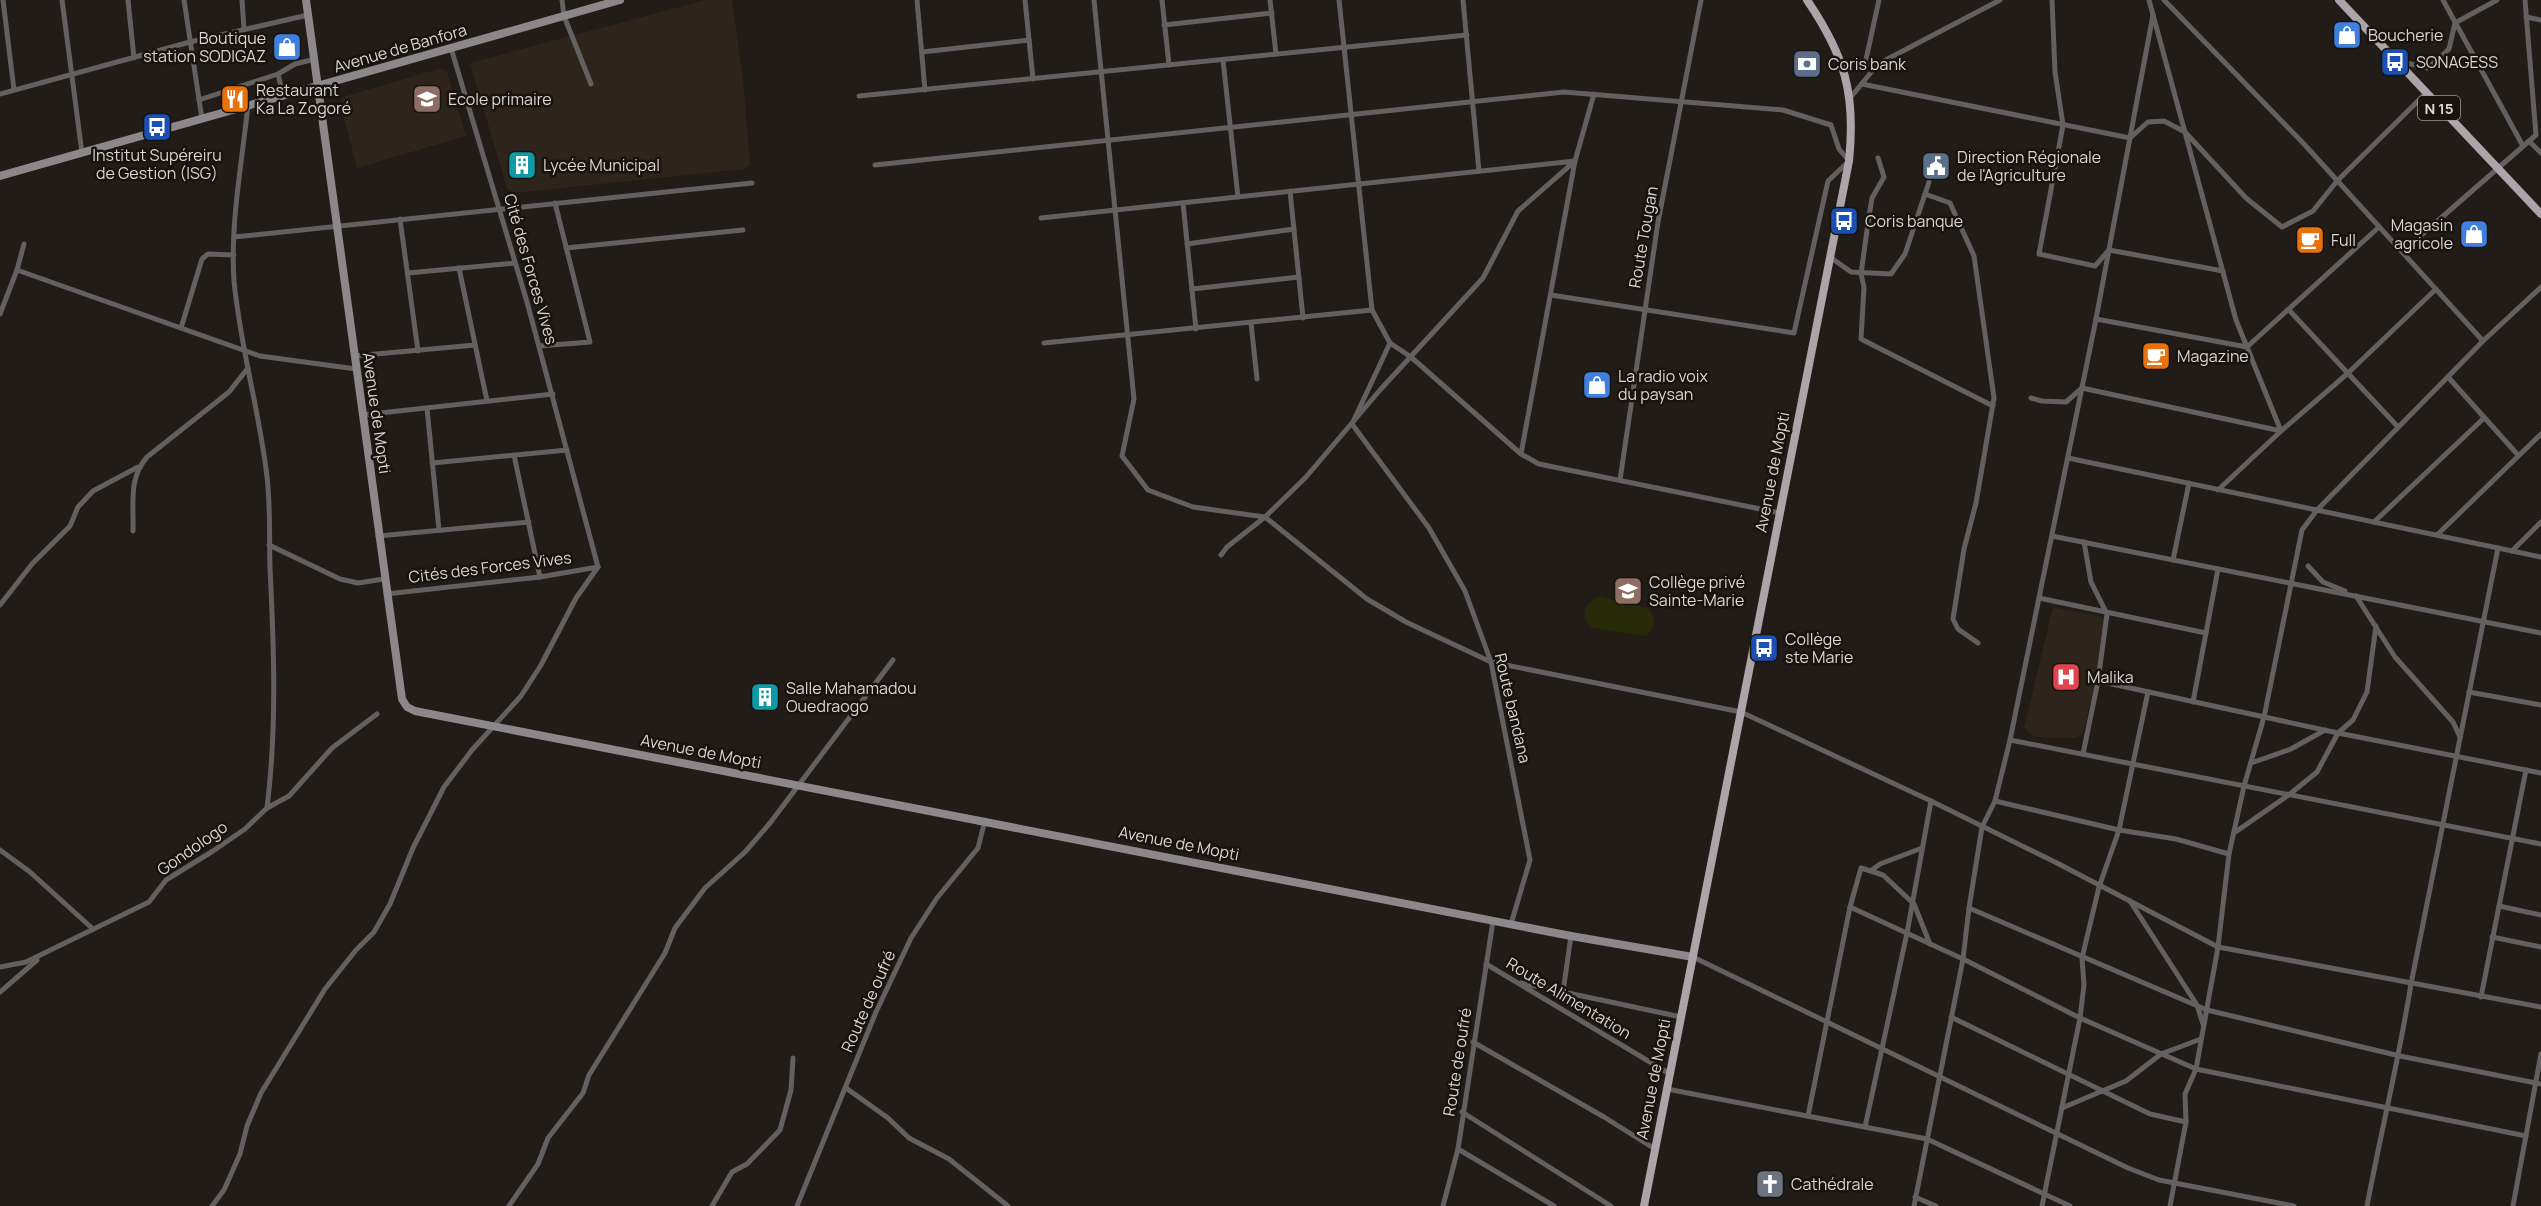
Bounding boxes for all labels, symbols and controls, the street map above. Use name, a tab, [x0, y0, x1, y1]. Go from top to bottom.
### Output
street label: Avenue de Banfora	[331, 18, 469, 78]
shop icon: Boucherie	[2331, 19, 2363, 51]
place label: Boucherie	[2368, 24, 2443, 46]
place label: Boutique station SODIGAZ	[143, 27, 266, 67]
shop icon: Boutique station SODIGAZ	[271, 31, 303, 63]
bus stop icon: SONAGESS	[2379, 46, 2411, 78]
bank icon: Coris bank	[1791, 48, 1823, 80]
place label: SONAGESS	[2416, 51, 2498, 73]
place label: Coris bank	[1828, 53, 1907, 75]
place label: Restaurant Ka La Zogoré	[256, 79, 351, 119]
restaurant icon: Restaurant Ka La Zogoré	[219, 83, 251, 115]
school or university icon: Ecole primaire	[411, 83, 443, 115]
place label: Ecole primaire	[448, 88, 552, 110]
road number: N 15	[2418, 96, 2460, 120]
bus stop icon: Institut Supéreiru de Gestion (ISG)	[141, 111, 173, 143]
place label: Institut Supéreiru de Gestion (ISG)	[92, 144, 222, 184]
place label: Direction Régionale de l'Agriculture	[1957, 146, 2101, 186]
building icon: Lycée Municipal	[506, 149, 538, 181]
public building icon: Direction Régionale de l'Agriculture	[1920, 150, 1952, 182]
place label: Lycée Municipal	[543, 154, 660, 176]
street label: Route Tougan	[1623, 184, 1663, 290]
street label: Cité des Forces Vives	[499, 191, 563, 347]
bus stop icon: Coris banque	[1828, 205, 1860, 237]
place label: Coris banque	[1865, 210, 1963, 232]
place label: Magasin agricole	[2391, 214, 2453, 254]
shop icon: Magasin agricole	[2458, 218, 2490, 250]
cafe icon: Full	[2294, 224, 2326, 256]
place label: Full	[2331, 229, 2356, 251]
cafe icon: Magazine	[2140, 340, 2172, 372]
place label: Magazine	[2177, 345, 2249, 367]
street label: Avenue de Mopti	[358, 351, 396, 475]
place label: La radio voix du paysan	[1618, 365, 1708, 405]
shop icon: La radio voix du paysan	[1581, 369, 1613, 401]
street label: Avenue de Mopti	[1750, 410, 1794, 534]
street label: Cités des Forces Vives	[407, 546, 573, 588]
place label: Collège privé Sainte-Marie	[1649, 571, 1745, 611]
school or university icon: Collège privé Sainte-Marie	[1612, 575, 1644, 607]
place label: Collège ste Marie	[1785, 628, 1853, 668]
bus stop icon: Collège ste Marie	[1748, 632, 1780, 664]
street label: Route bandana	[1490, 651, 1536, 765]
hospital icon: Malika	[2050, 661, 2082, 693]
place label: Malika	[2087, 666, 2134, 688]
place label: Salle Mahamadou Ouedraogo	[786, 677, 916, 717]
building icon: Salle Mahamadou Ouedraogo	[749, 681, 781, 713]
street label: Avenue de Mopti	[639, 729, 763, 773]
street label: Gondologo	[152, 816, 232, 880]
street label: Avenue de Mopti	[1117, 821, 1241, 865]
street label: Route de oufré	[836, 947, 900, 1055]
street label: Route Alimentation	[1503, 952, 1635, 1044]
street label: Route de oufré	[1438, 1006, 1476, 1118]
street label: Avenue de Mopti	[1631, 1017, 1675, 1141]
church icon: Cathédrale	[1754, 1168, 1786, 1200]
place label: Cathédrale	[1791, 1173, 1874, 1195]

